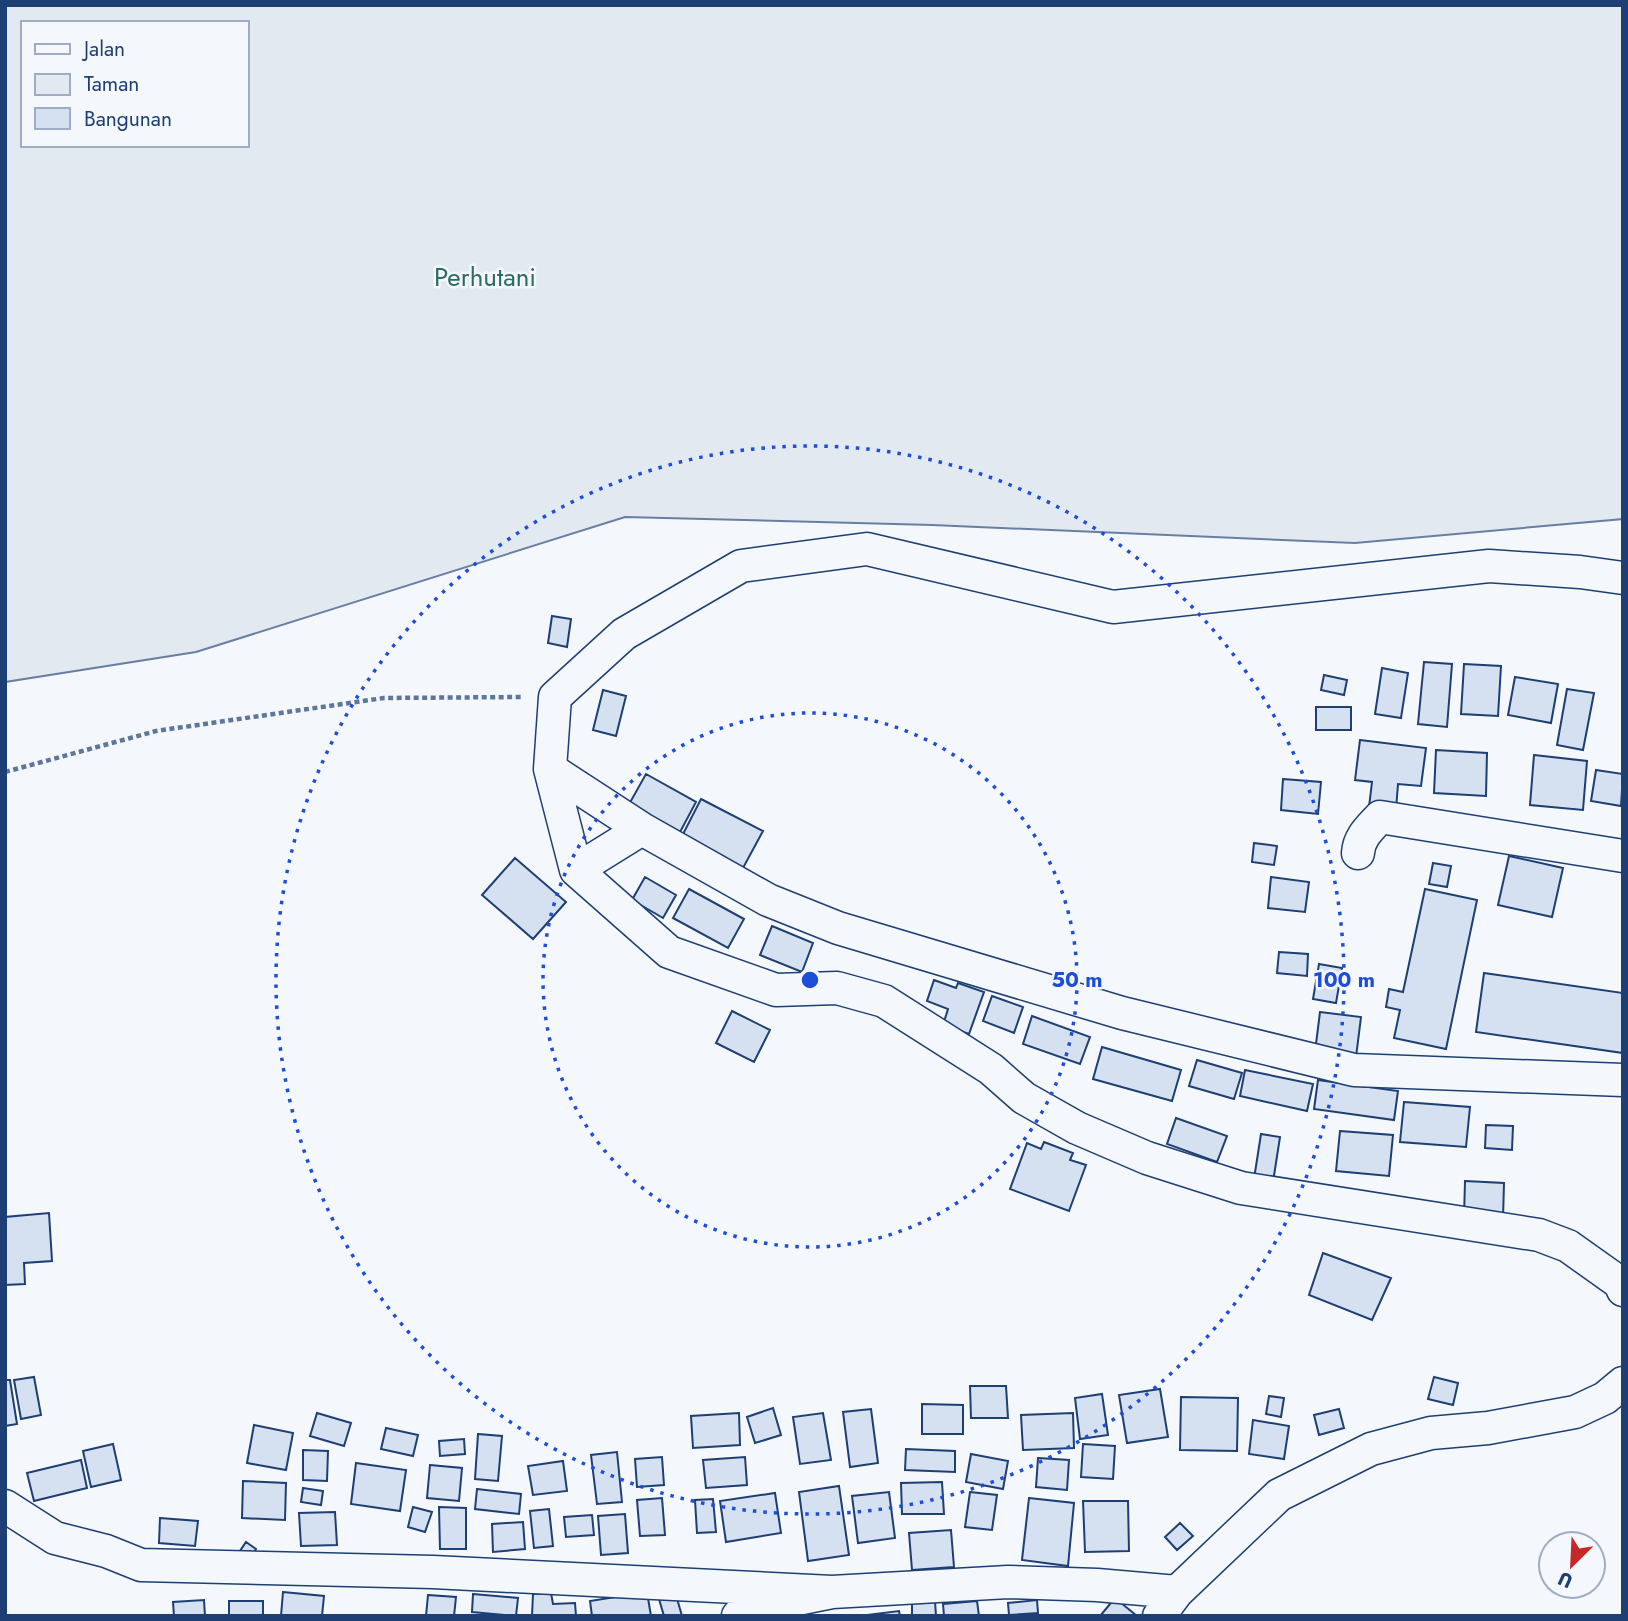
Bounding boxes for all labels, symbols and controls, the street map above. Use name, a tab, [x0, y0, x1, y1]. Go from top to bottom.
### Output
legend	[21, 21, 248, 147]
text: Jalan	[81, 34, 125, 64]
text: Taman	[84, 69, 139, 99]
text: Bangunan	[84, 104, 172, 134]
park label: Perhutani	[434, 258, 536, 296]
text: 50 m	[1052, 965, 1102, 995]
text: 100 m	[1313, 965, 1375, 995]
centre of rings	[798, 968, 822, 992]
north arrow	[1537, 1530, 1607, 1600]
text: U	[1554, 1565, 1577, 1595]

